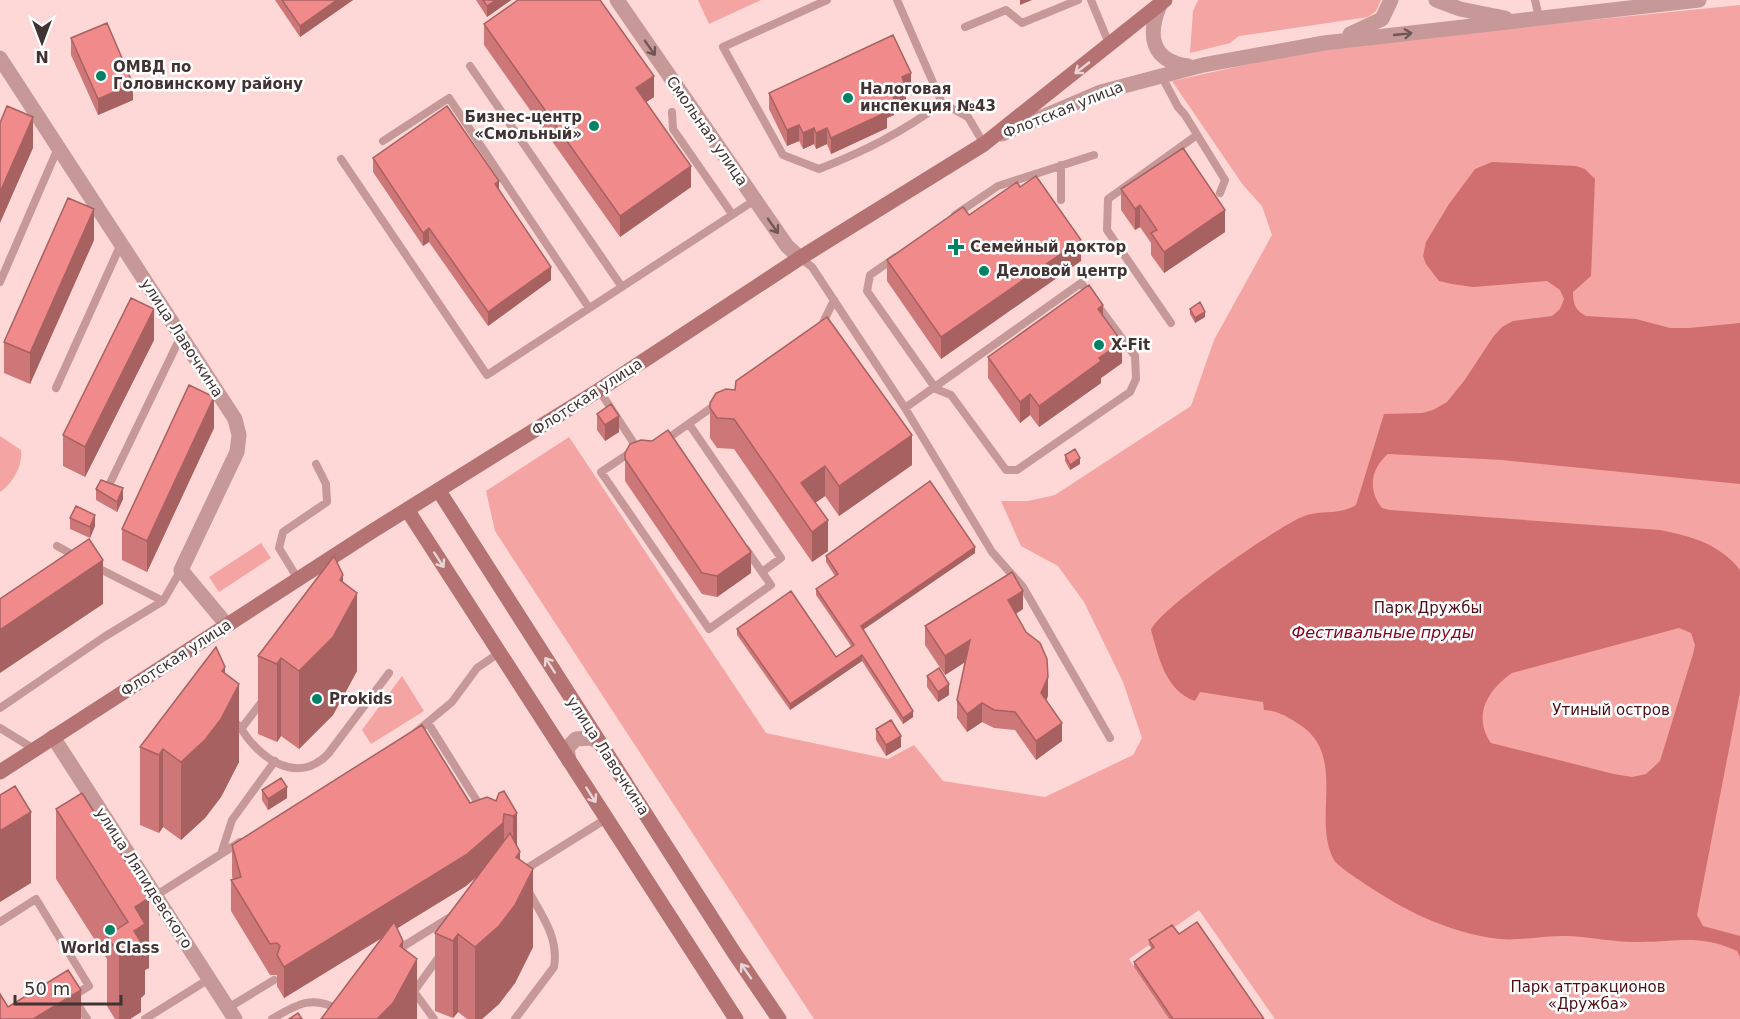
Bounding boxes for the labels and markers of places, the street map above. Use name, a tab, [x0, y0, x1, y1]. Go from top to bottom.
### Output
place label: ОМВД по Головинскому району	[113, 58, 303, 93]
marker: ОМВД по Головинскому району	[94, 69, 108, 83]
place label: Налоговая инспекция №43	[860, 80, 996, 115]
marker: Налоговая инспекция №43	[841, 91, 855, 105]
place label: Бизнес-центр «Смольный»	[465, 108, 582, 143]
marker: Бизнес-центр «Смольный»	[587, 119, 601, 133]
marker: Семейный доктор	[947, 238, 965, 256]
place label: Семейный доктор	[970, 238, 1126, 256]
place label: Деловой центр	[996, 262, 1128, 280]
marker: Деловой центр	[977, 264, 991, 278]
place label: X-Fit	[1111, 336, 1150, 354]
marker: X-Fit	[1092, 338, 1106, 352]
place label: Prokids	[329, 690, 393, 708]
marker: Prokids	[310, 692, 324, 706]
marker: World Class	[103, 923, 117, 937]
place label: World Class	[61, 939, 160, 957]

